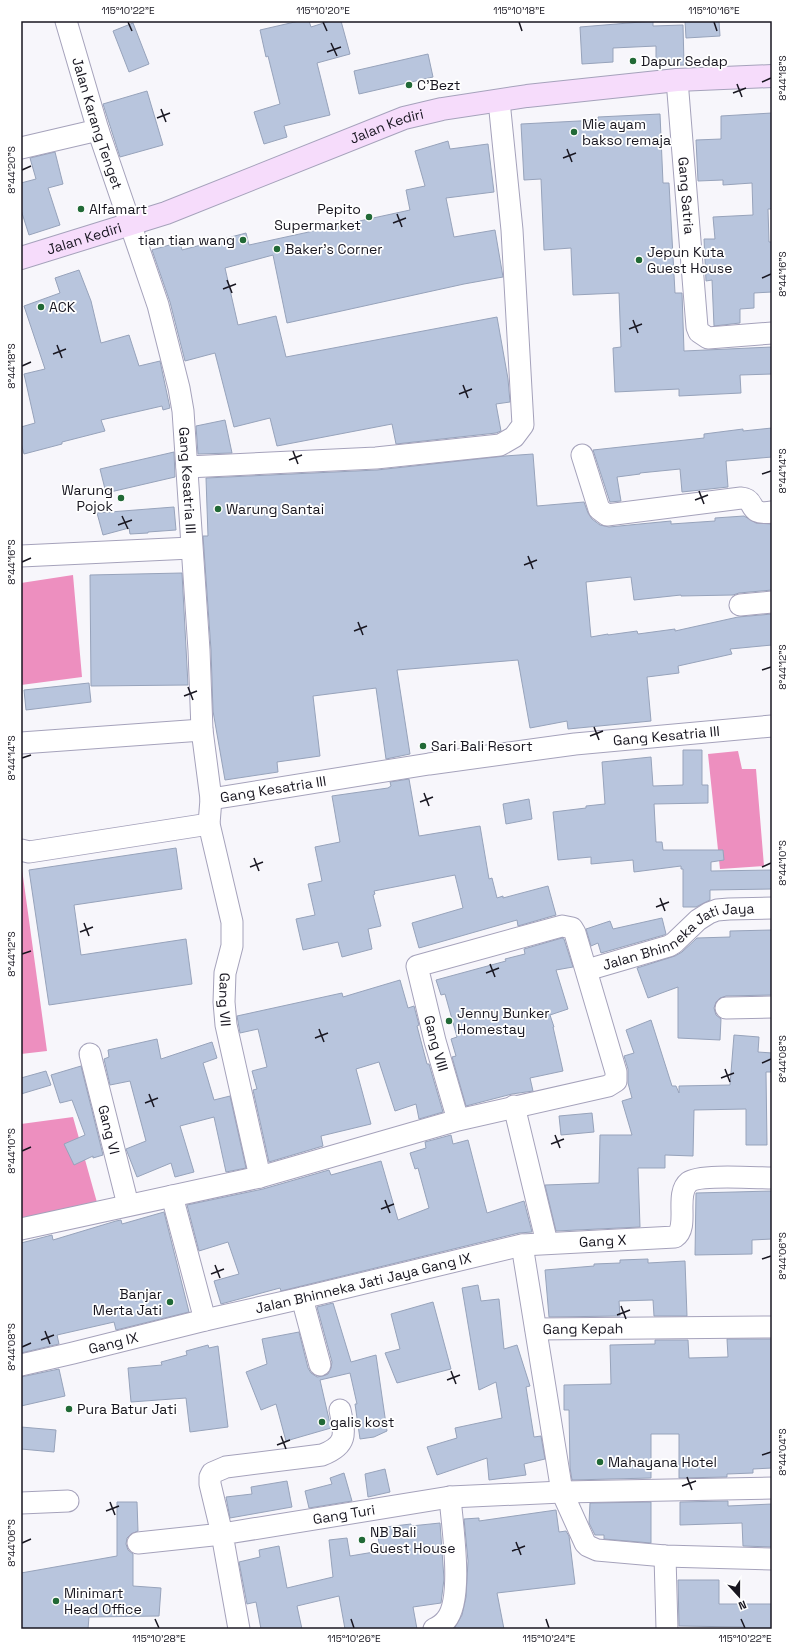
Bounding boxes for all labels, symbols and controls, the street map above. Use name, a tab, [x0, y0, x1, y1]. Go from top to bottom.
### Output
text: 115°10'22"E	[101, 4, 155, 17]
text: 115°10'20"E	[296, 4, 350, 17]
text: 115°10'18"E	[493, 4, 545, 17]
text: 115°10'16"E	[688, 4, 740, 17]
place label: Dapur Sedap	[641, 52, 728, 70]
street label: Jalan Karang Tenget	[68, 55, 127, 192]
text: 8°44'18"S	[776, 55, 789, 101]
marker: Dapur Sedap	[628, 56, 638, 66]
place label: C'Bezt	[417, 76, 461, 94]
marker: C'Bezt	[404, 80, 414, 90]
street label: Jalan Kediri	[347, 105, 425, 148]
place label: Mie ayam bakso remaja	[582, 115, 671, 149]
marker: Mie ayam bakso remaja	[569, 127, 579, 137]
text: 8°44'20"S	[5, 146, 18, 194]
street label: Gang Satria	[674, 156, 698, 235]
place label: Alfamart	[89, 200, 147, 218]
place label: Pepito Supermarket	[274, 200, 361, 234]
marker: Alfamart	[76, 204, 86, 214]
marker: Pepito Supermarket	[364, 212, 374, 222]
street label: Jalan Kediri	[44, 218, 124, 259]
place label: tian tian wang	[138, 231, 235, 249]
marker: tian tian wang	[238, 235, 248, 245]
place label: Baker's Corner	[285, 240, 383, 258]
place label: Jepun Kuta Guest House	[647, 243, 732, 277]
marker: Baker's Corner	[272, 244, 282, 254]
text: 8°44'16"S	[776, 251, 789, 297]
marker: Jepun Kuta Guest House	[634, 255, 644, 265]
place label: ACK	[49, 298, 76, 316]
marker: ACK	[36, 302, 46, 312]
text: 8°44'18"S	[5, 343, 18, 389]
street label: Gang Kesatria III	[175, 426, 200, 534]
text: 8°44'14"S	[776, 448, 789, 494]
place label: Warung Pojok	[61, 481, 113, 515]
marker: Warung Pojok	[116, 493, 126, 503]
place label: Warung Santai	[226, 500, 324, 518]
marker: Warung Santai	[213, 504, 223, 514]
text: 8°44'16"S	[5, 539, 18, 585]
text: 8°44'12"S	[776, 644, 789, 690]
street label: Gang Kesatria III	[612, 722, 721, 749]
text: 8°44'14"S	[5, 735, 18, 781]
place label: Sari Bali Resort	[431, 737, 533, 755]
marker: Sari Bali Resort	[418, 741, 428, 751]
street label: Gang Kesatria III	[219, 772, 328, 806]
text: 8°44'10"S	[776, 840, 789, 886]
street label: Jalan Bhinneka Jati Jaya	[600, 899, 755, 974]
text: 8°44'12"S	[5, 931, 18, 977]
street label: Gang VII	[215, 972, 235, 1027]
place label: Jenny Bunker Homestay	[457, 1004, 550, 1038]
street label: Gang VIII	[420, 1014, 452, 1074]
marker: Jenny Bunker Homestay	[444, 1016, 454, 1026]
text: 8°44'08"S	[776, 1035, 789, 1083]
street label: Gang VI	[94, 1103, 124, 1156]
text: 8°44'10"S	[5, 1128, 18, 1174]
street label: Gang X	[579, 1231, 627, 1251]
text: 8°44'06"S	[776, 1232, 789, 1280]
street label: Jalan Bhinneka Jati Jaya Gang IX	[253, 1249, 473, 1317]
place label: Banjar Merta Jati	[93, 1285, 162, 1319]
marker: Banjar Merta Jati	[165, 1297, 175, 1307]
street label: Gang Kepah	[543, 1319, 623, 1338]
text: 8°44'08"S	[5, 1323, 18, 1371]
street label: Gang IX	[87, 1328, 140, 1358]
place label: Pura Batur Jati	[77, 1400, 177, 1418]
marker: Pura Batur Jati	[64, 1404, 74, 1414]
place label: galis kost	[330, 1413, 394, 1431]
marker: galis kost	[317, 1417, 327, 1427]
text: 8°44'04"S	[776, 1428, 789, 1476]
place label: Mahayana Hotel	[608, 1453, 717, 1471]
marker: Mahayana Hotel	[595, 1457, 605, 1467]
street label: Gang Turi	[312, 1500, 376, 1528]
text: 8°44'06"S	[5, 1519, 18, 1567]
place label: NB Bali Guest House	[370, 1523, 455, 1557]
marker: NB Bali Guest House	[357, 1535, 367, 1545]
north arrow	[719, 1576, 759, 1616]
place label: Minimart Head Office	[64, 1584, 142, 1618]
marker: Minimart Head Office	[51, 1596, 61, 1606]
text: N	[737, 1597, 749, 1613]
text: 115°10'28"E	[132, 1632, 186, 1645]
text: 115°10'26"E	[327, 1632, 381, 1645]
text: 115°10'24"E	[523, 1632, 576, 1645]
text: 115°10'22"E	[718, 1632, 772, 1645]

